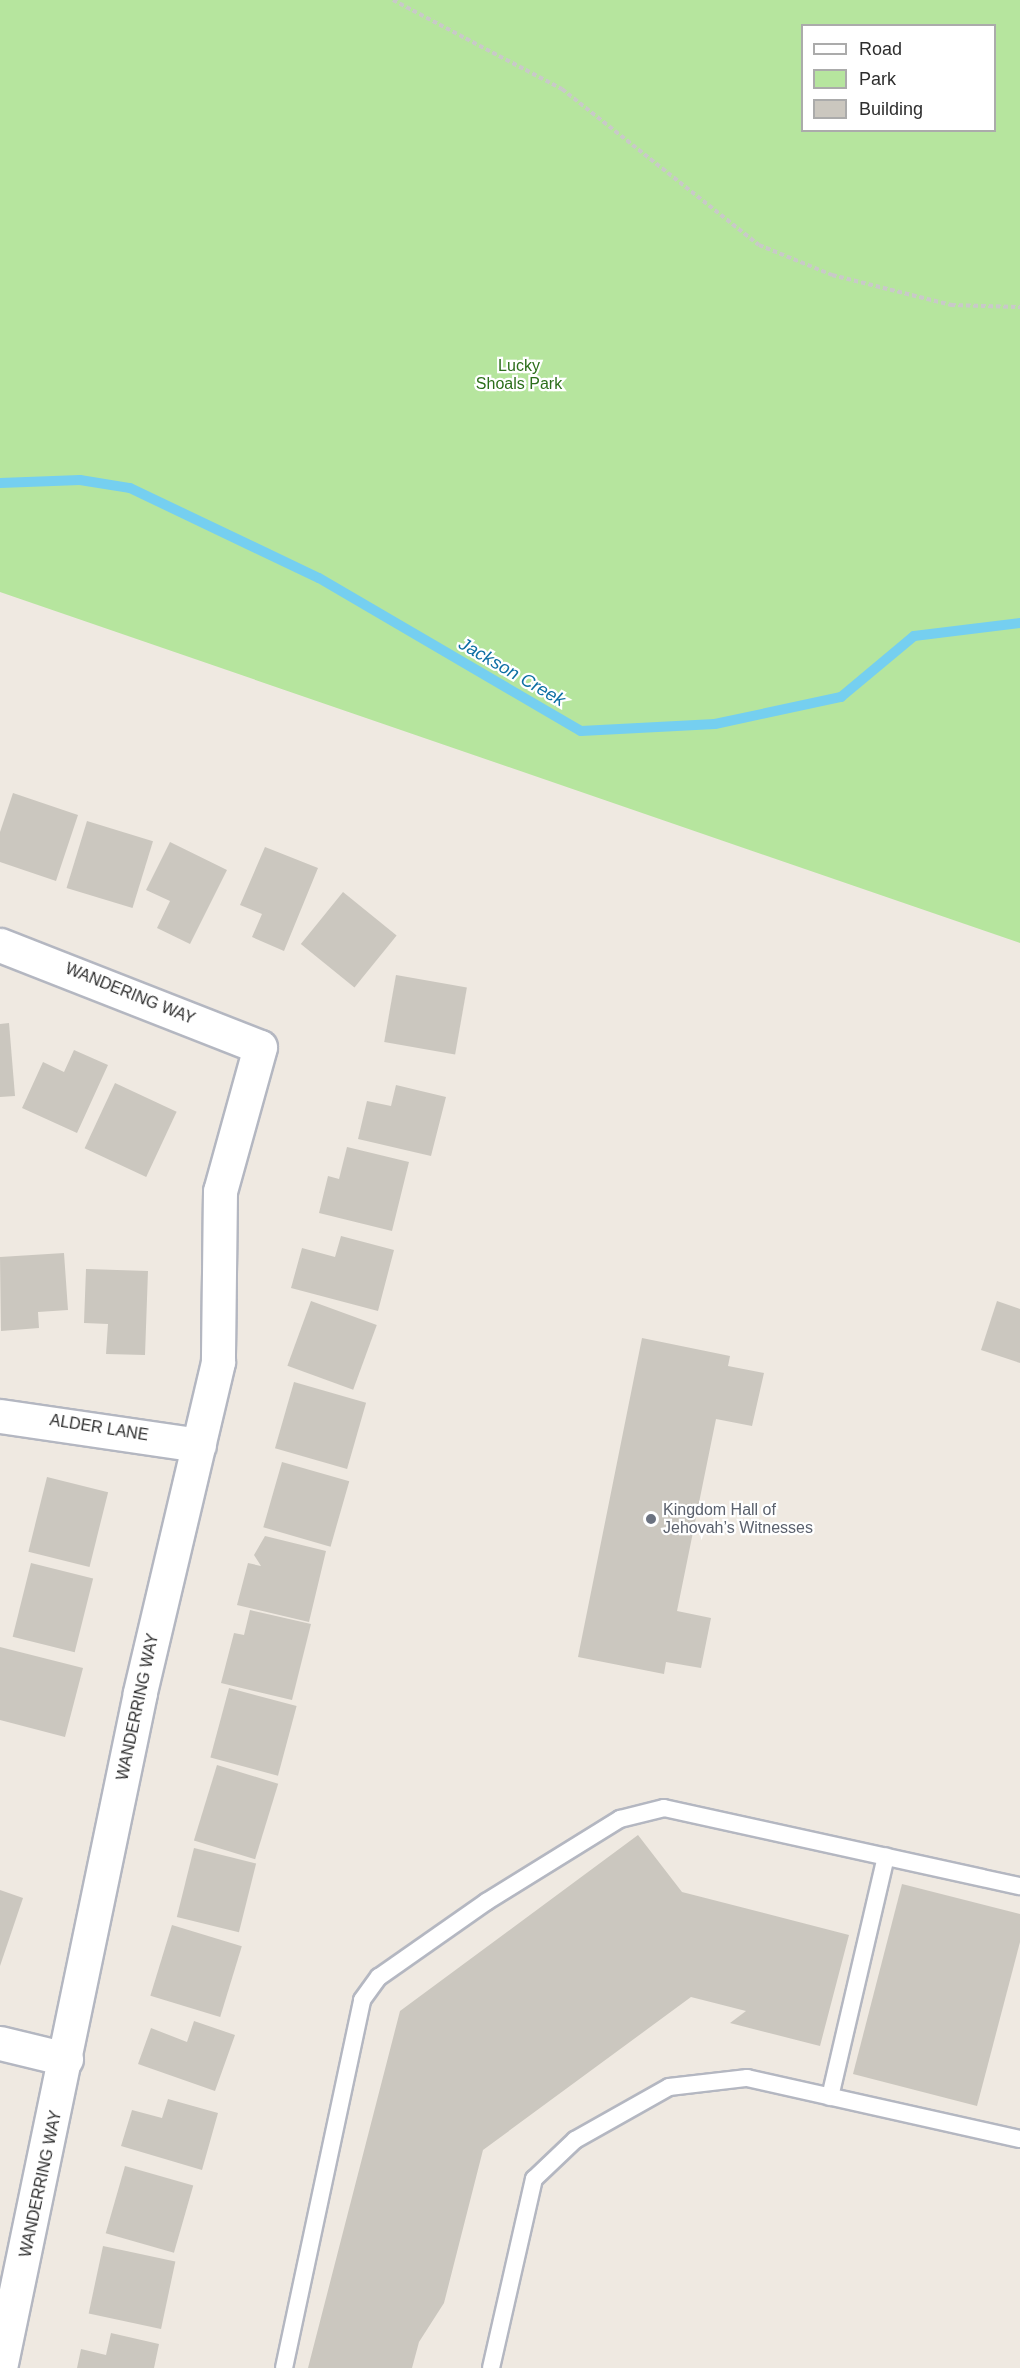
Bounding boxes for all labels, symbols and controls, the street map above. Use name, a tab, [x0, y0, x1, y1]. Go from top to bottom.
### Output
legend	[801, 24, 996, 132]
text: Road	[859, 39, 902, 59]
text: Park	[859, 69, 896, 89]
text: Building	[859, 99, 923, 119]
park label: Lucky Shoals Park	[476, 356, 562, 394]
water label: Jackson Creek	[455, 633, 569, 711]
street label: WANDERING WAY	[62, 959, 198, 1029]
street label: ALDER LANE	[48, 1411, 150, 1445]
place label: Kingdom Hall of Jehovah’s Witnesses	[663, 1500, 813, 1538]
marker: Kingdom Hall of Jehovah’s Witnesses	[644, 1512, 658, 1526]
street label: WANDERRING WAY	[113, 1632, 163, 1782]
street label: WANDERRING WAY	[16, 2109, 66, 2259]

